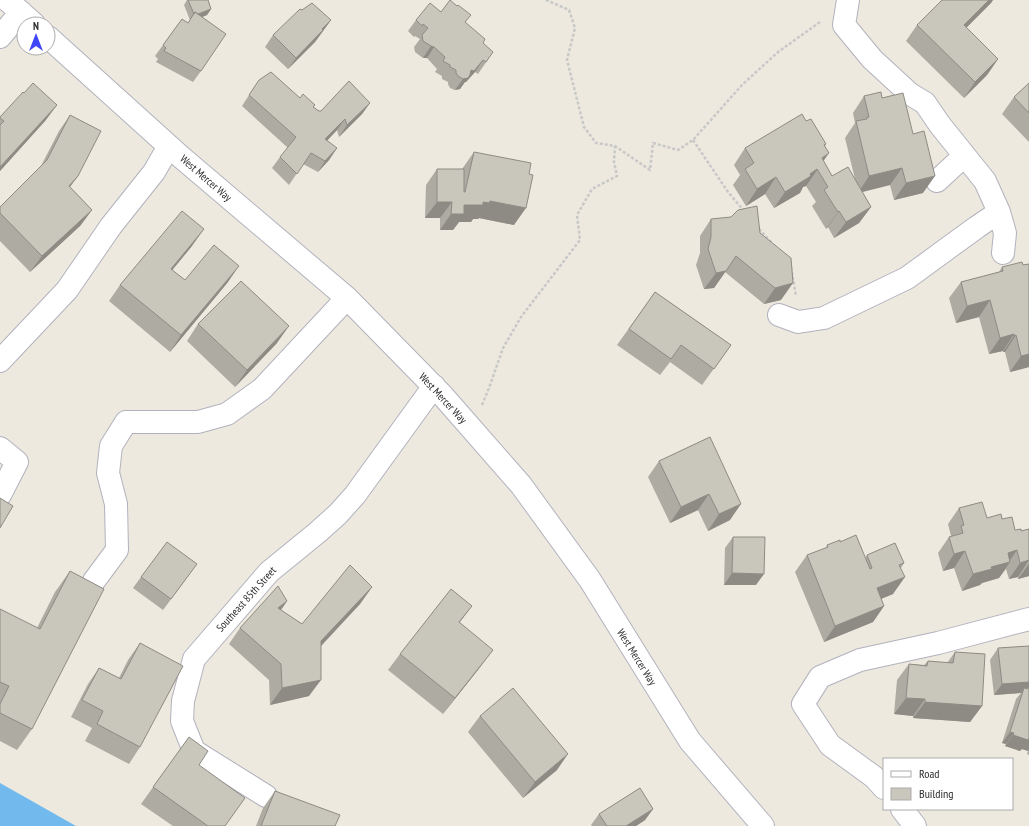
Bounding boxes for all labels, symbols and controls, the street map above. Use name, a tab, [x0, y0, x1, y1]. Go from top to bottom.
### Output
north arrow	[16, 16, 56, 56]
text: N	[33, 19, 39, 33]
street label: West Mercer Way	[177, 152, 235, 205]
street label: West Mercer Way	[416, 370, 471, 427]
street label: Southeast 85th Street	[213, 563, 279, 635]
street label: West Mercer Way	[614, 626, 660, 689]
legend	[883, 758, 1013, 810]
text: Road	[919, 766, 939, 781]
text: Building	[919, 786, 954, 801]

